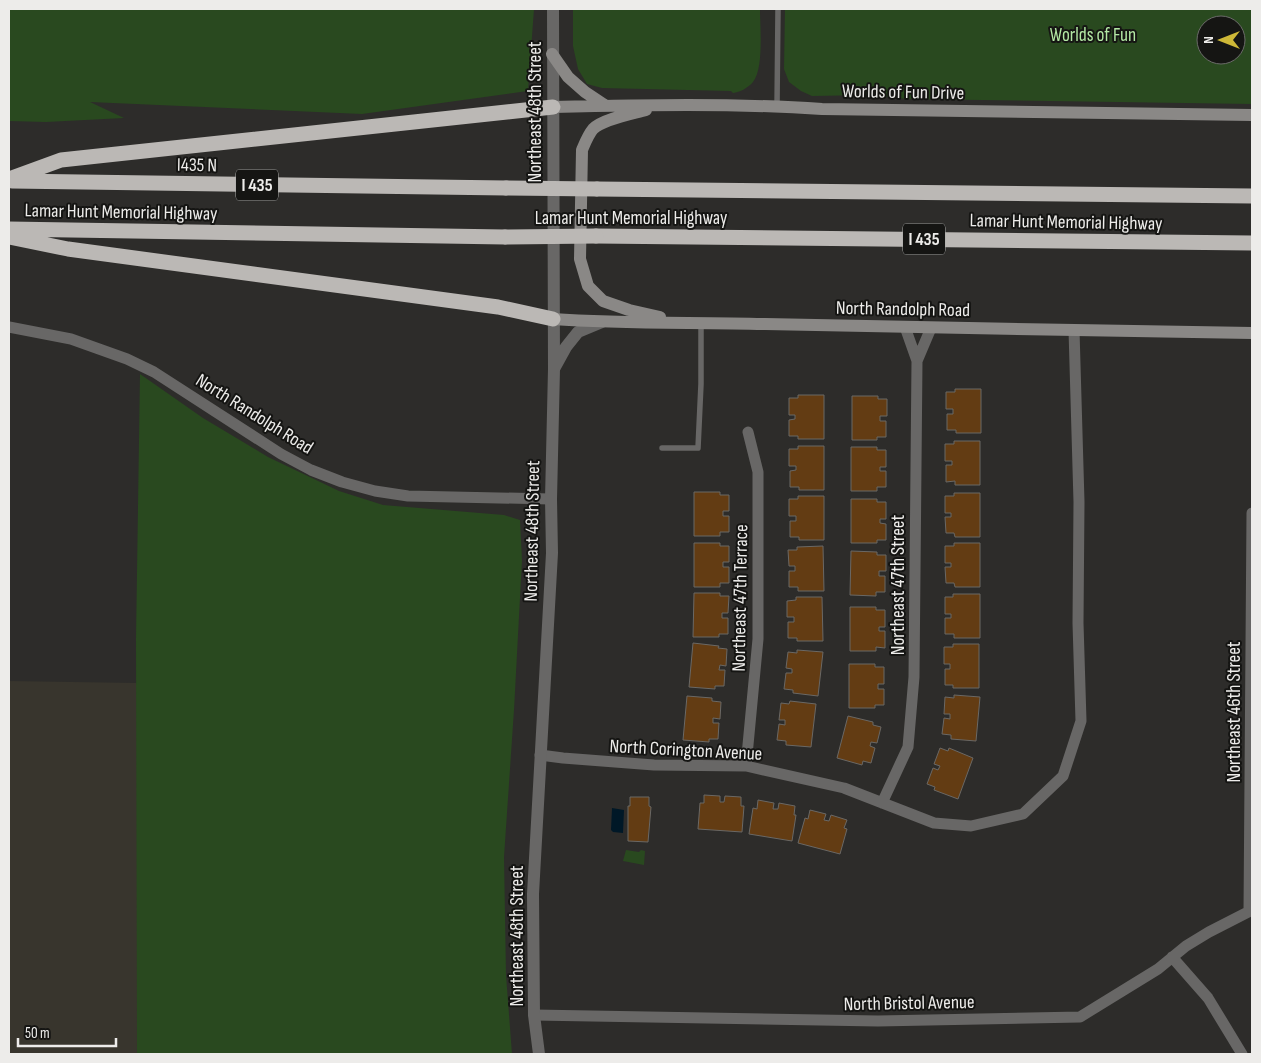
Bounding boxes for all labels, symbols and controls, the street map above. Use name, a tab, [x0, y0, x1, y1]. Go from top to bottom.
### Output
north arrow	[1196, 15, 1246, 65]
park label: Worlds of Fun	[1050, 24, 1136, 47]
text: N	[1200, 36, 1217, 44]
street label: Northeast 48th Street	[524, 41, 547, 183]
street label: Worlds of Fun Drive	[842, 80, 964, 105]
street label: I435 N	[177, 154, 217, 177]
road number: I 435	[236, 170, 278, 200]
street label: Lamar Hunt Memorial Highway	[24, 199, 218, 226]
street label: Lamar Hunt Memorial Highway	[535, 207, 728, 230]
street label: Lamar Hunt Memorial Highway	[969, 209, 1163, 236]
road number: I 435	[903, 223, 945, 254]
street label: North Randolph Road	[836, 297, 970, 322]
street label: North Randolph Road	[191, 369, 317, 460]
street label: Northeast 48th Street	[520, 460, 545, 602]
street label: Northeast 47th Street	[887, 515, 910, 655]
street label: Northeast 47th Terrace	[728, 524, 753, 672]
street label: Northeast 46th Street	[1223, 641, 1246, 783]
street label: North Corington Avenue	[609, 735, 763, 766]
street label: Northeast 48th Street	[506, 865, 529, 1007]
street label: North Bristol Avenue	[843, 991, 975, 1016]
scale bar	[18, 1016, 115, 1048]
text: 50 m	[25, 1024, 50, 1043]

